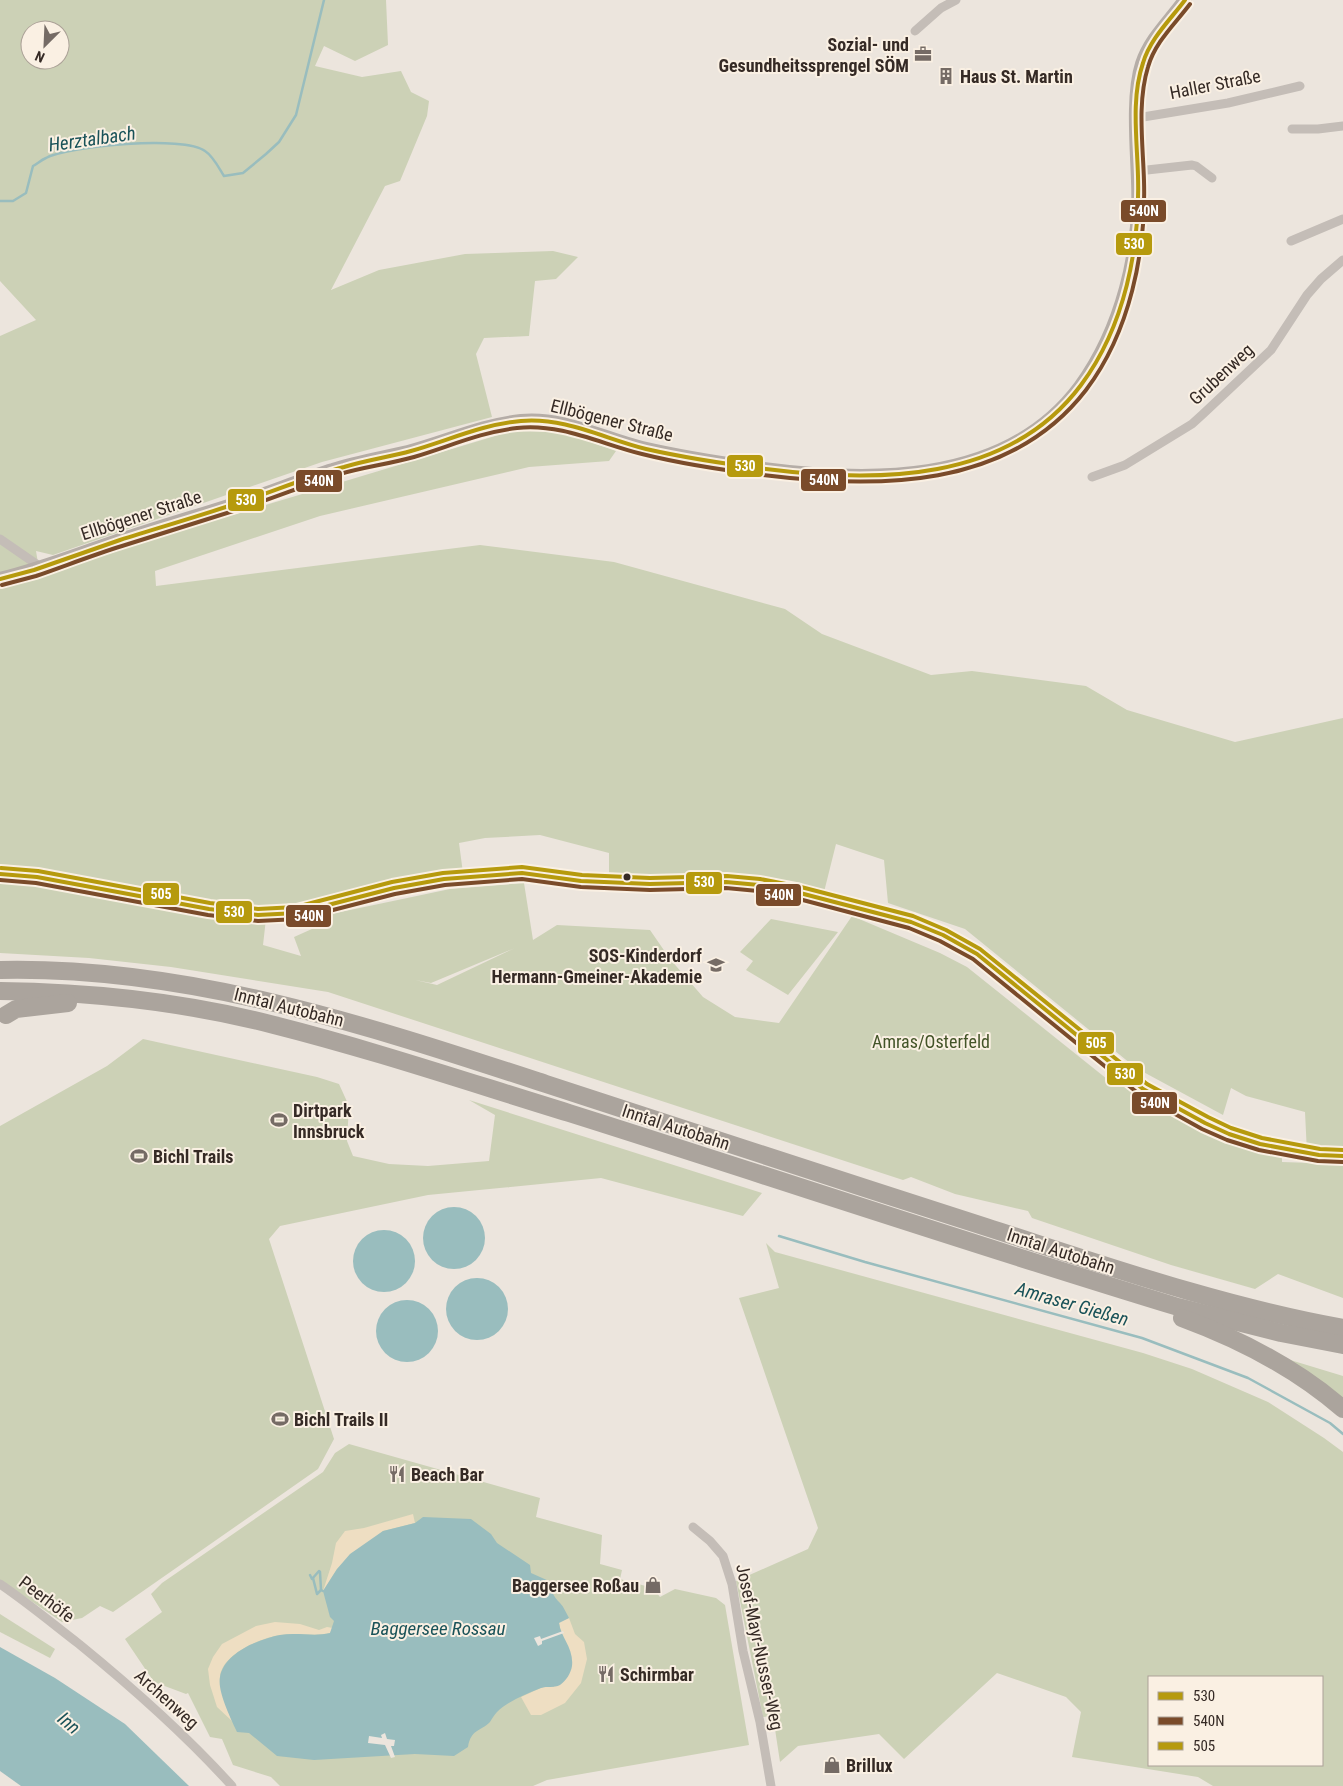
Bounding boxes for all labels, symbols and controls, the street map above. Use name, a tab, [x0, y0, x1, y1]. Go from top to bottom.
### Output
north arrow	[20, 20, 70, 70]
place label: Sozial- und Gesundheitssprengel SÖM	[718, 34, 909, 76]
office icon: Sozial- und Gesundheitssprengel SÖM	[913, 44, 933, 64]
text: N	[33, 48, 47, 66]
street label: Haller Straße	[1168, 65, 1262, 103]
building icon: Haus St. Martin	[936, 66, 956, 86]
place label: Haus St. Martin	[960, 66, 1073, 87]
water label: Herztalbach	[47, 122, 137, 156]
line badge: 540N	[1120, 199, 1167, 223]
text: 540N	[1129, 203, 1159, 219]
line badge: 530	[1115, 232, 1153, 256]
text: 530	[1123, 236, 1145, 252]
street label: Grubenweg	[1185, 339, 1257, 409]
street label: Ellbögener Straße	[549, 395, 675, 445]
line badge: 530	[726, 454, 764, 478]
text: 530	[734, 458, 756, 474]
line badge: 540N	[800, 468, 847, 492]
line badge: 540N	[295, 469, 343, 493]
text: 540N	[809, 472, 839, 488]
text: 540N	[304, 473, 334, 489]
street label: Ellbögener Straße	[78, 486, 204, 544]
line badge: 530	[227, 488, 265, 512]
text: 530	[235, 492, 257, 508]
line badge: 530	[685, 871, 723, 895]
unlabelled marker	[622, 872, 632, 882]
text: 530	[693, 874, 715, 890]
line badge: 505	[142, 882, 180, 906]
line badge: 540N	[755, 883, 802, 907]
text: 505	[150, 886, 172, 902]
text: 540N	[764, 887, 794, 903]
line badge: 530	[215, 900, 253, 924]
text: 530	[223, 904, 245, 920]
line badge: 540N	[285, 904, 332, 928]
text: 540N	[294, 908, 324, 924]
place label: SOS-Kinderdorf Hermann-Gmeiner-Akademie	[492, 945, 702, 987]
school or university icon: SOS-Kinderdorf Hermann-Gmeiner-Akademie	[706, 955, 726, 975]
street label: Inntal Autobahn	[232, 983, 346, 1031]
park label: Amras/Osterfeld	[872, 1031, 990, 1052]
line badge: 505	[1077, 1031, 1115, 1055]
text: 505	[1085, 1035, 1107, 1051]
line badge: 530	[1106, 1062, 1144, 1086]
text: 530	[1114, 1066, 1136, 1082]
line badge: 540N	[1131, 1091, 1178, 1115]
text: 540N	[1140, 1095, 1170, 1111]
place label: Dirtpark Innsbruck	[293, 1100, 365, 1142]
street label: Inntal Autobahn	[619, 1100, 733, 1154]
sports icon: Dirtpark Innsbruck	[269, 1110, 289, 1130]
sports icon: Bichl Trails	[129, 1146, 149, 1166]
place label: Bichl Trails	[153, 1146, 234, 1167]
street label: Inntal Autobahn	[1004, 1224, 1118, 1278]
water label: Amraser Gießen	[1012, 1277, 1131, 1331]
sports icon: Bichl Trails II	[270, 1409, 290, 1429]
place label: Bichl Trails II	[294, 1409, 388, 1430]
restaurant icon: Beach Bar	[387, 1464, 407, 1484]
place label: Beach Bar	[411, 1464, 484, 1485]
street label: Josef-Mayr-Nusser-Weg	[732, 1562, 788, 1732]
street label: Peerhöfe	[15, 1571, 79, 1627]
place label: Baggersee Roßau	[512, 1575, 639, 1596]
shop icon: Baggersee Roßau	[643, 1575, 663, 1595]
water label: Baggersee Rossau	[371, 1617, 506, 1640]
restaurant icon: Schirmbar	[596, 1664, 616, 1684]
place label: Schirmbar	[620, 1664, 694, 1685]
street label: Archenweg	[131, 1665, 203, 1733]
legend	[1148, 1676, 1323, 1766]
text: 530	[1193, 1687, 1215, 1705]
water label: Inn	[53, 1707, 85, 1739]
text: 540N	[1193, 1712, 1225, 1730]
text: 505	[1193, 1737, 1215, 1755]
shop icon: Brillux	[822, 1755, 842, 1775]
place label: Brillux	[846, 1755, 893, 1776]

